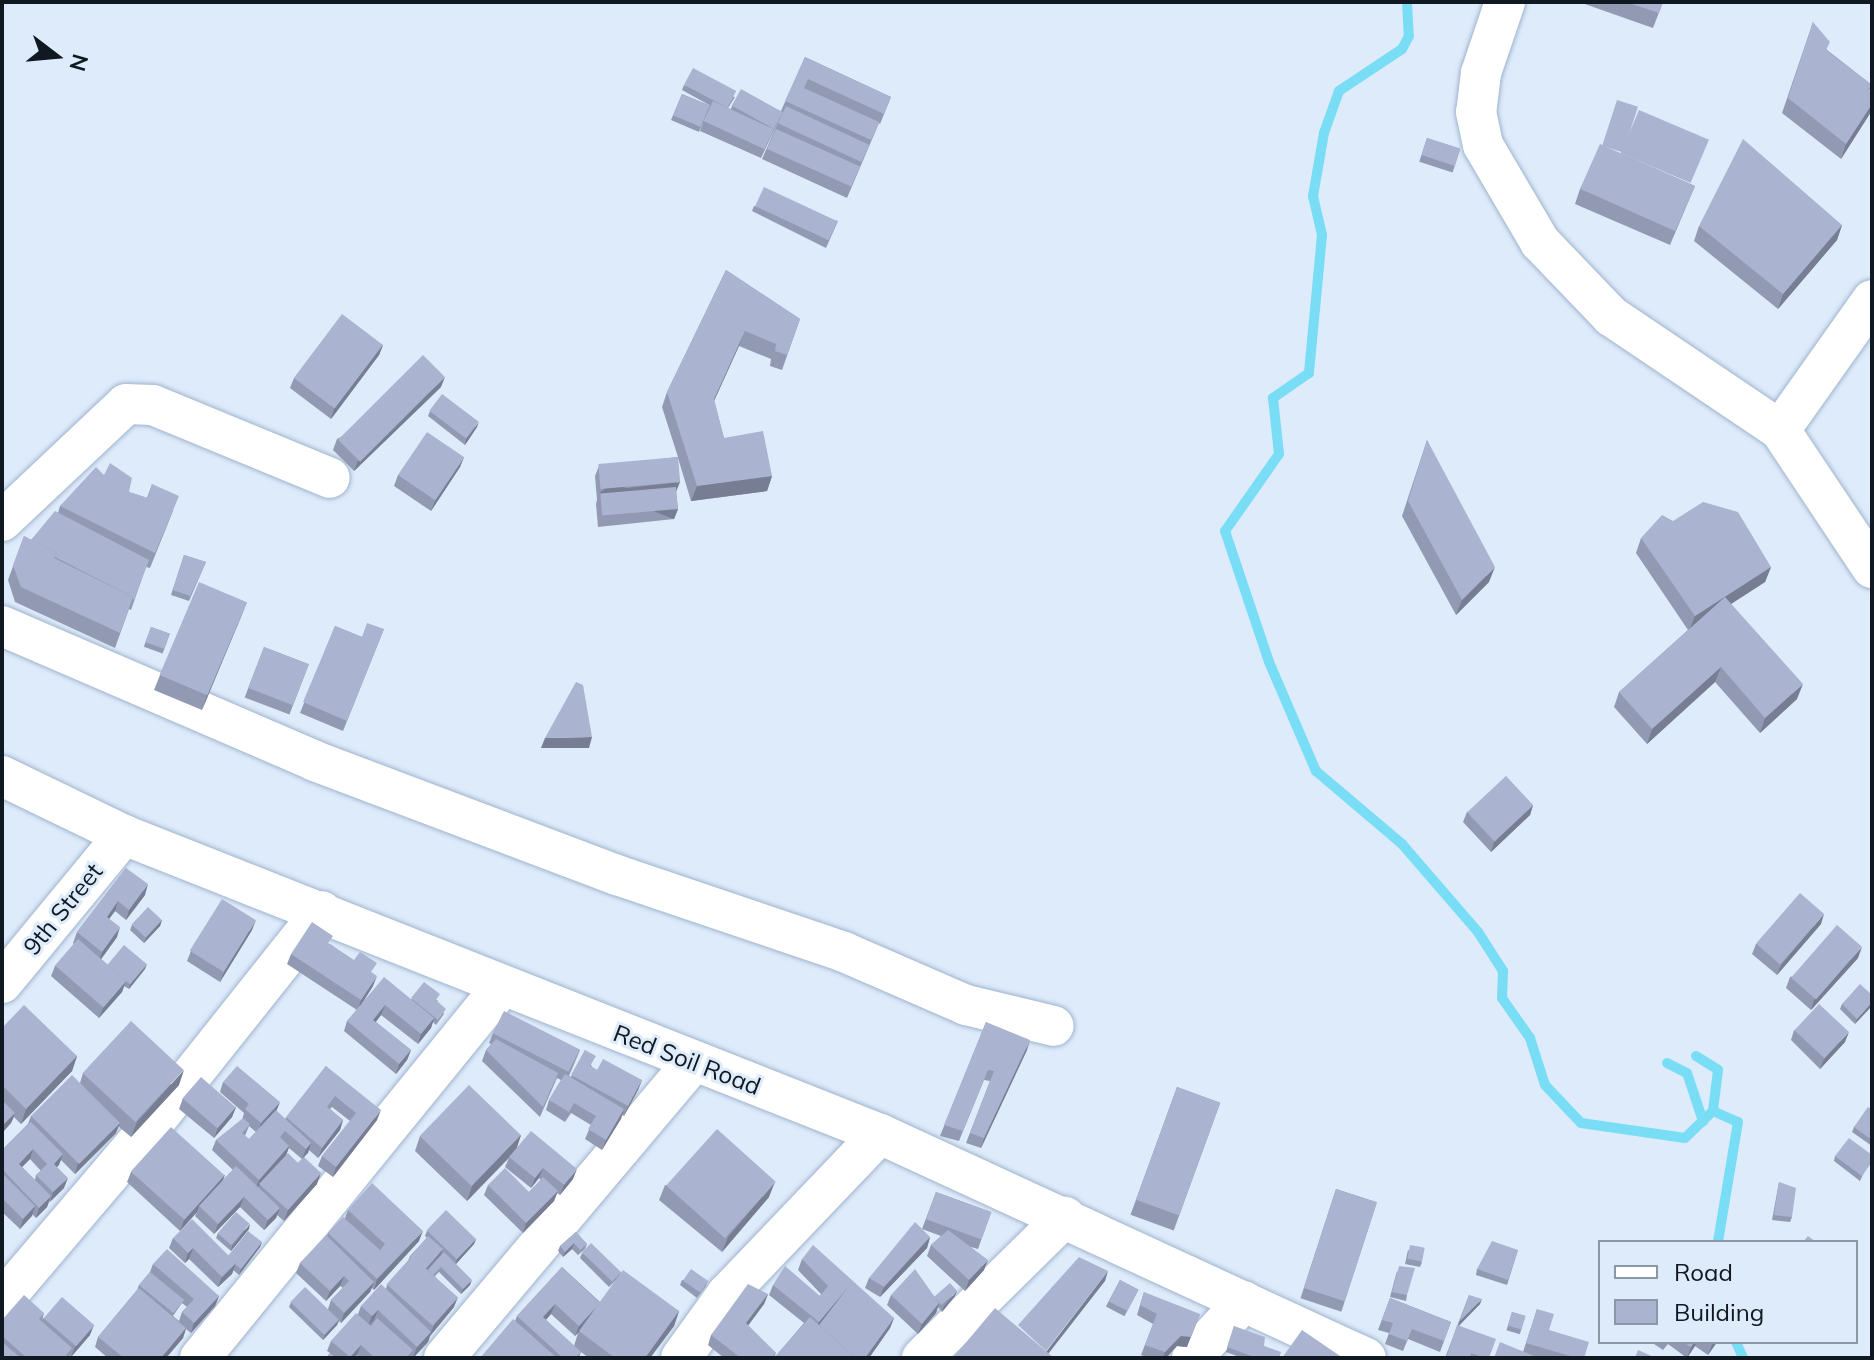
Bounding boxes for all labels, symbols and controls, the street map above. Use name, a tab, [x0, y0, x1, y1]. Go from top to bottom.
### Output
north arrow	[16, 16, 96, 96]
text: N	[63, 51, 95, 74]
street label: 9th Street	[17, 857, 109, 961]
street label: Red Soil Road	[609, 1019, 765, 1101]
legend	[1598, 1240, 1858, 1344]
text: Road	[1674, 1257, 1733, 1287]
text: Building	[1674, 1297, 1764, 1327]

